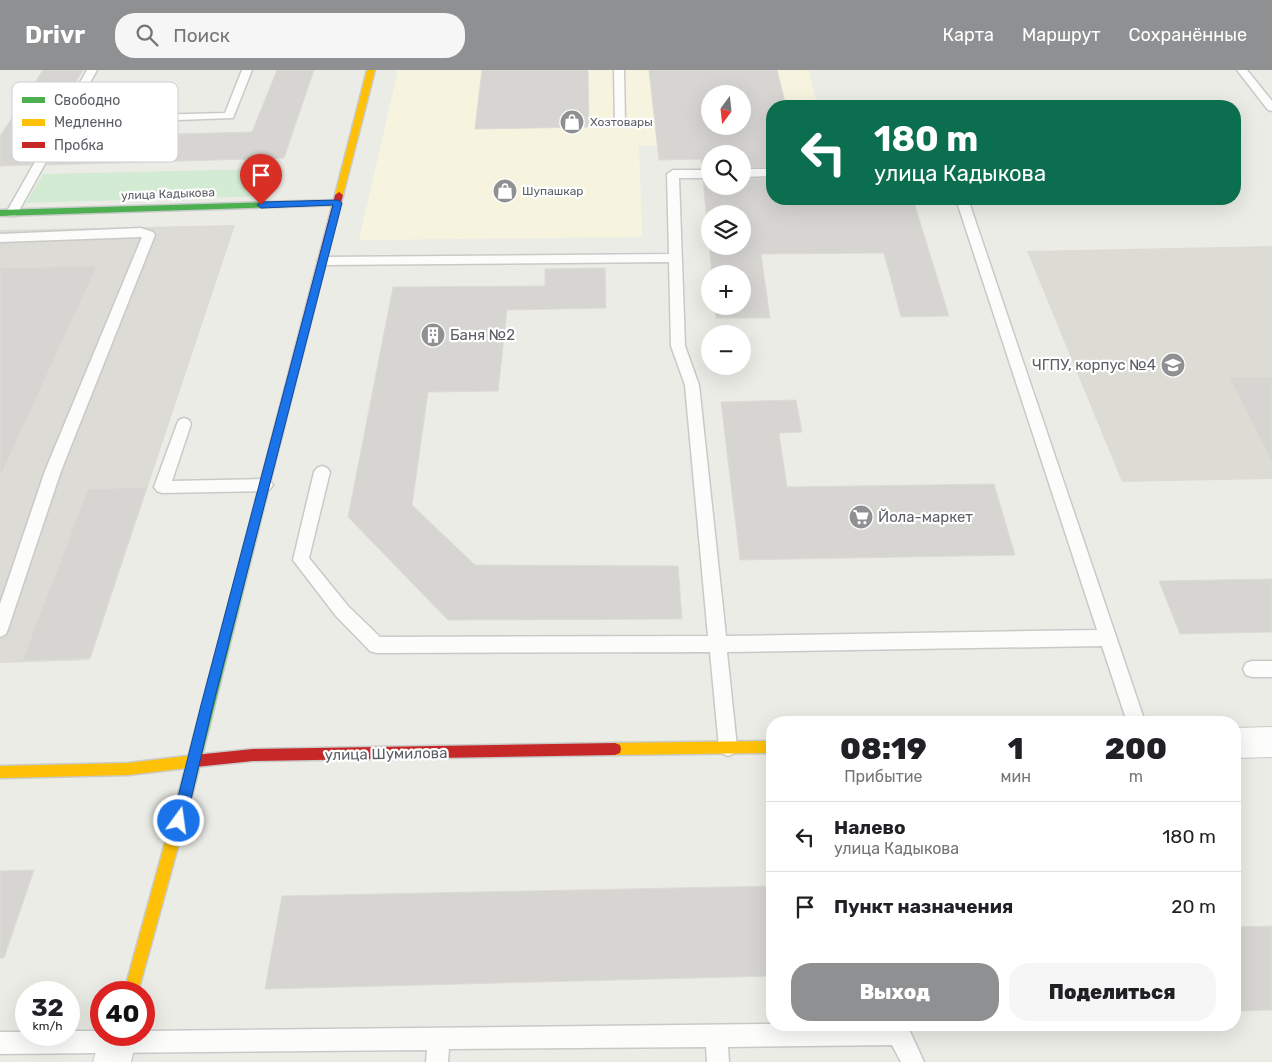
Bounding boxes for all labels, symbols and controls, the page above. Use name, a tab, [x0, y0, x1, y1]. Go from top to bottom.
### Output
search box	[115, 13, 465, 58]
text: Drivr	[25, 21, 85, 49]
icon: search	[133, 21, 161, 49]
text: Поиск	[173, 24, 230, 47]
text: Карта	[943, 24, 994, 46]
text: Маршрут	[1022, 24, 1101, 46]
text: Сохранённые	[1129, 24, 1247, 46]
legend	[12, 82, 178, 162]
north arrow	[701, 85, 751, 135]
map controls	[701, 85, 751, 375]
text: Свободно	[54, 92, 120, 109]
shop icon: Хозтовары	[559, 109, 585, 135]
text: Медленно	[54, 114, 122, 131]
place label: Хозтовары	[590, 115, 653, 129]
text: 180 m	[874, 118, 978, 160]
icon: left	[791, 120, 856, 185]
text: Пробка	[54, 137, 104, 154]
button: search	[701, 145, 751, 195]
pin	[240, 154, 282, 205]
text: улица Кадыкова	[874, 160, 1046, 187]
icon: arrive	[247, 161, 275, 189]
shop icon: Шупашкар	[492, 178, 518, 204]
place label: Шупашкар	[522, 184, 583, 198]
street label: улица Кадыкова	[121, 185, 215, 203]
button: layers	[701, 205, 751, 255]
button: +	[701, 265, 751, 315]
building icon: Баня №2	[420, 322, 446, 348]
button: −	[701, 325, 751, 375]
place label: Баня №2	[450, 326, 515, 344]
school or university icon: ЧГПУ, корпус №4	[1160, 352, 1186, 378]
place label: ЧГПУ, корпус №4	[1032, 356, 1156, 374]
supermarket icon: Йола-маркет	[848, 504, 874, 530]
place label: Йола-маркет	[878, 508, 973, 526]
text: 08:19	[840, 731, 927, 767]
text: 1	[1008, 731, 1024, 767]
text: 200	[1105, 731, 1167, 767]
street label: улица Шумилова	[324, 744, 448, 764]
text: Прибытие	[844, 767, 922, 786]
text: мин	[1000, 767, 1031, 786]
text: m	[1129, 767, 1143, 786]
position arrow	[152, 794, 204, 846]
text: Налево	[834, 816, 906, 839]
icon: left	[791, 823, 819, 851]
text: 180 m	[1162, 825, 1216, 848]
text: улица Кадыкова	[834, 839, 959, 858]
icon: arrive	[791, 893, 819, 921]
text: Пункт назначения	[834, 895, 1013, 918]
text: 20 m	[1171, 895, 1216, 918]
button: Выход	[791, 963, 999, 1021]
button: Поделиться	[1009, 963, 1216, 1021]
speed limit sign: 40	[90, 981, 155, 1046]
text: 32	[31, 993, 64, 1022]
text: km/h	[33, 1019, 62, 1033]

